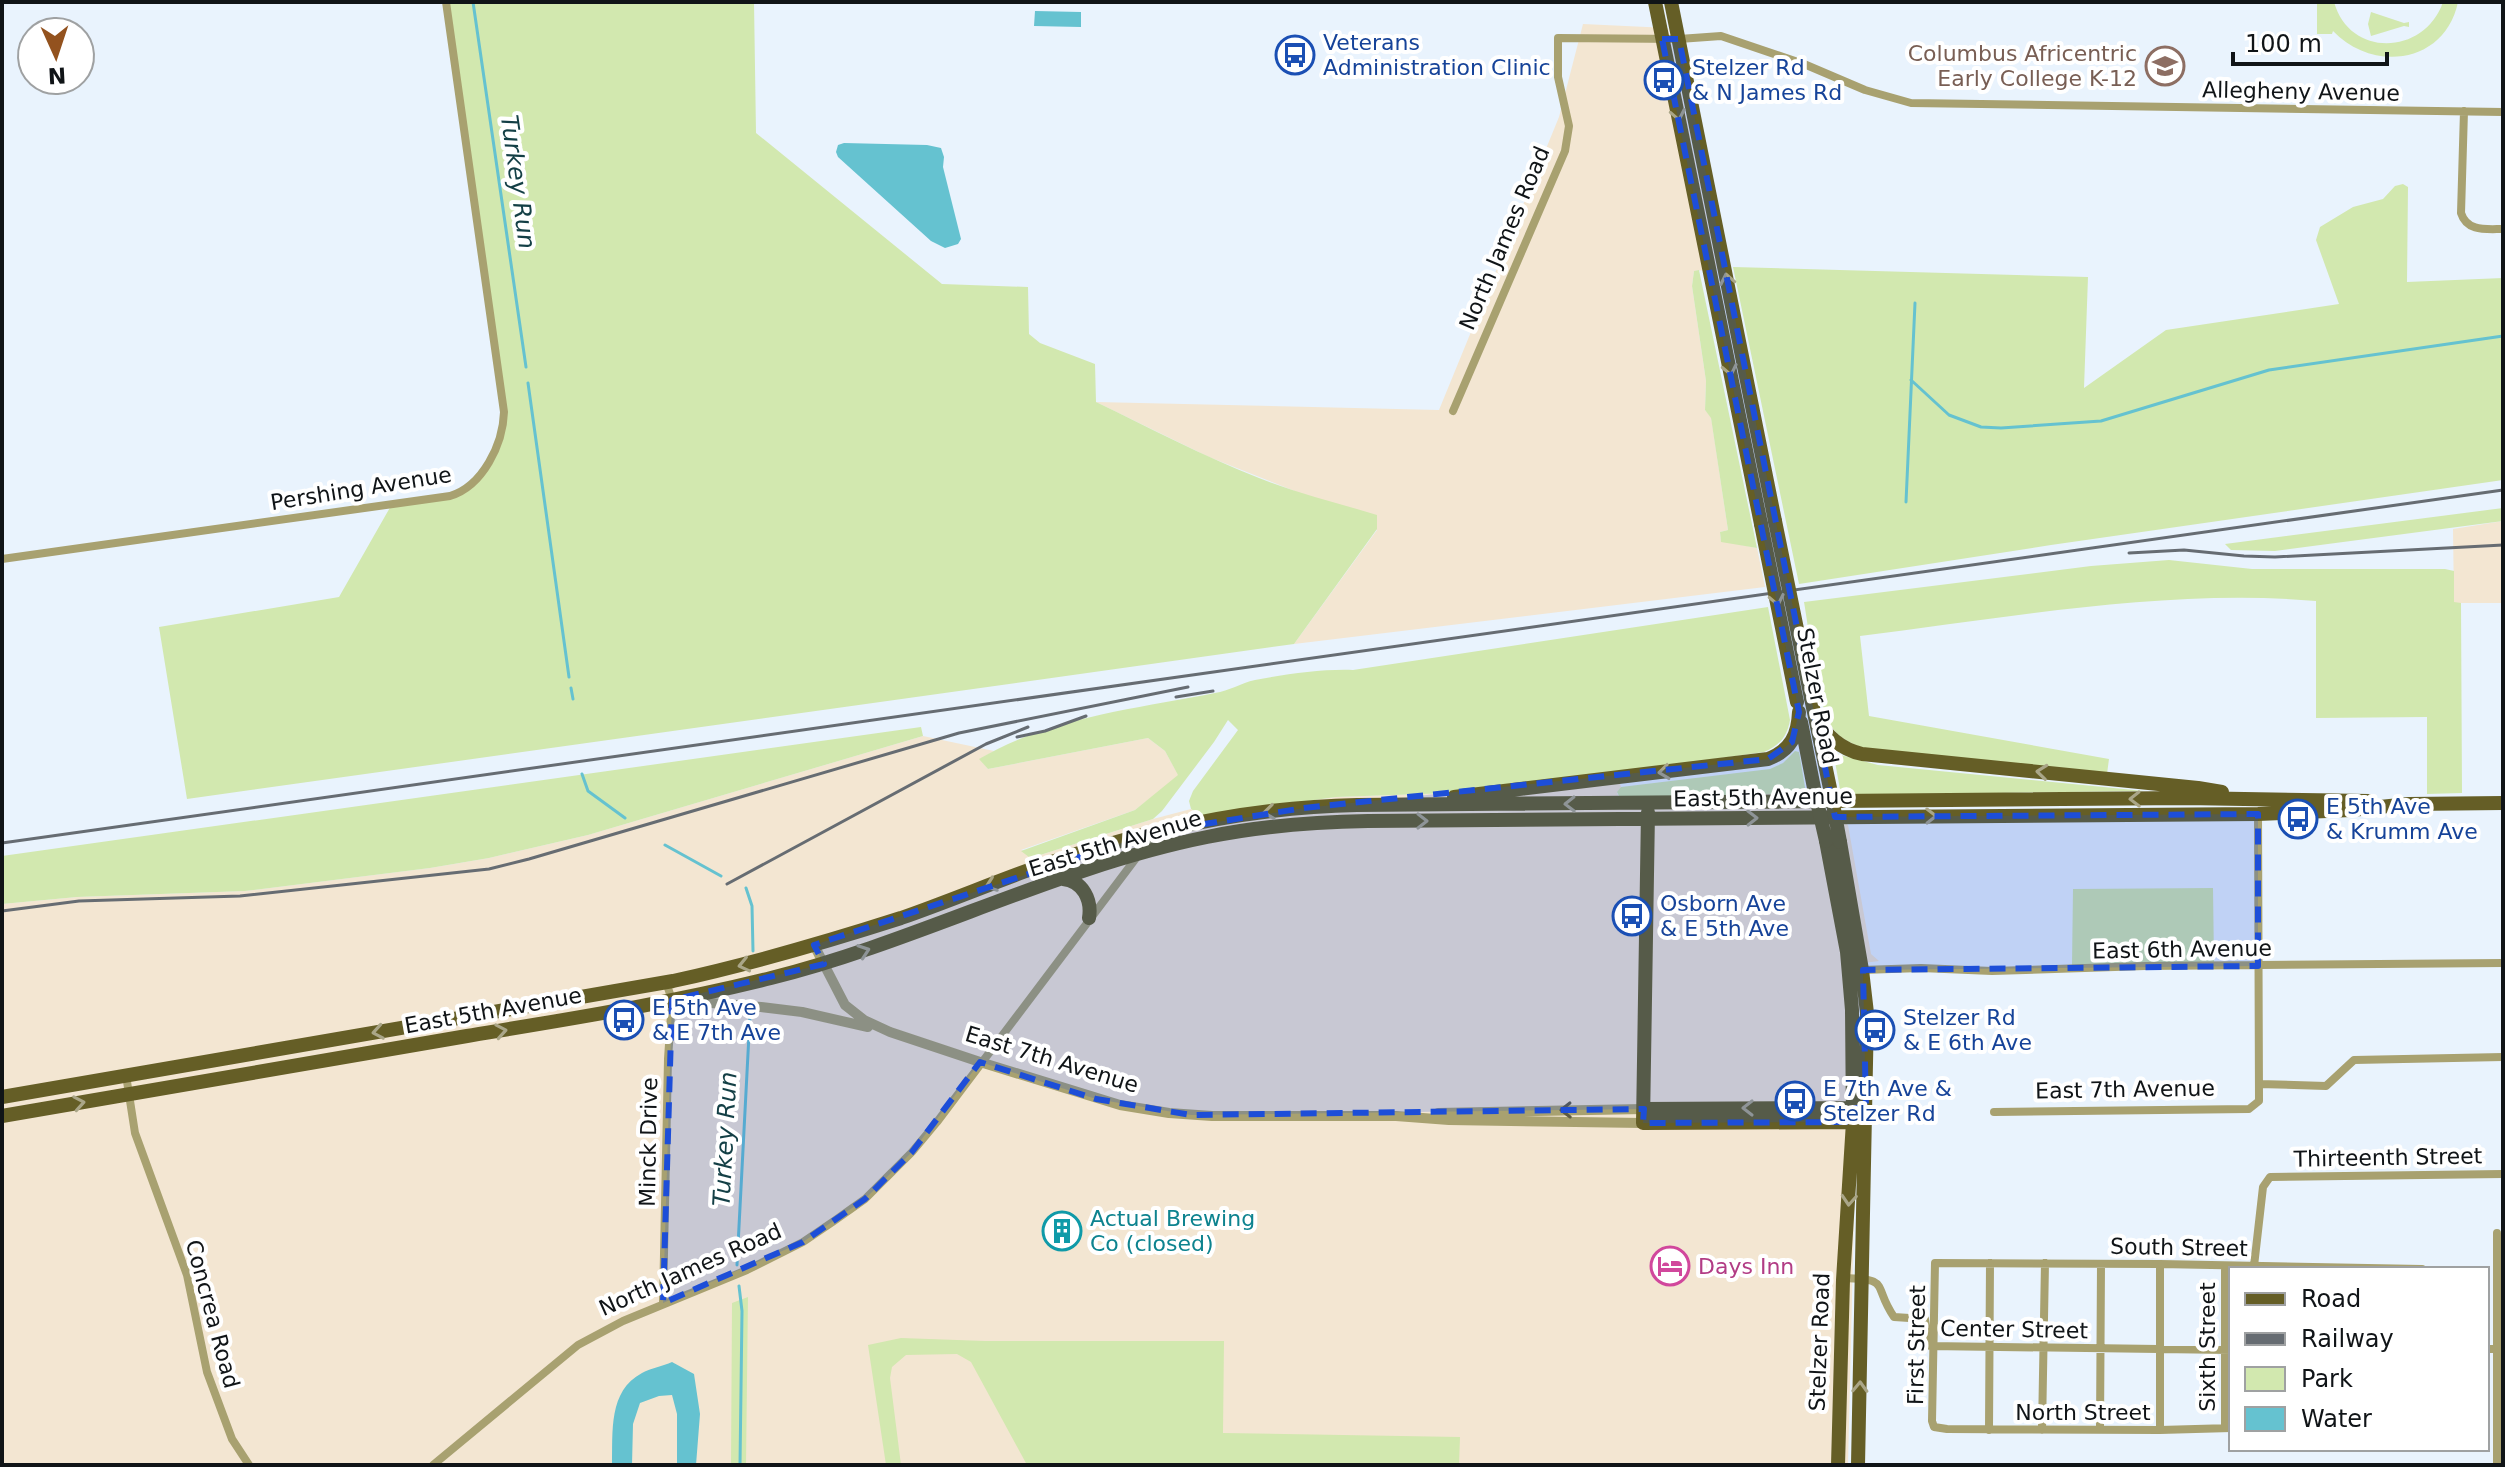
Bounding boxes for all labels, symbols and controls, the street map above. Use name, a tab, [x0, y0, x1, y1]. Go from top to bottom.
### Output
north arrow	[16, 16, 96, 96]
scale bar	[2233, 16, 2387, 66]
place label: Veterans Administration Clinic	[1323, 30, 1551, 80]
text: 100 m	[2245, 30, 2322, 58]
bus stop icon: Veterans Administration Clinic	[1274, 34, 1316, 76]
place label: Columbus Africentric Early College K-12	[1908, 41, 2137, 91]
school or university icon: Columbus Africentric Early College K-12	[2144, 45, 2186, 87]
place label: Stelzer Rd & N James Rd	[1692, 55, 1842, 105]
bus stop icon: Stelzer Rd & N James Rd	[1643, 59, 1685, 101]
text: N	[47, 63, 67, 88]
street label: Allegheny Avenue	[2202, 77, 2400, 106]
one-way arrow	[1668, 108, 1685, 122]
water label: Turkey Run	[495, 113, 541, 251]
street label: North James Road	[1454, 143, 1554, 334]
one-way arrow	[1719, 273, 1736, 287]
one-way arrow	[1721, 363, 1738, 376]
street label: Pershing Avenue	[269, 462, 454, 515]
one-way arrow	[1767, 593, 1784, 607]
street label: Stelzer Road	[1792, 626, 1843, 766]
one-way arrow	[1657, 763, 1670, 780]
one-way arrow	[2035, 764, 2048, 781]
street label: East 5th Avenue	[1673, 783, 1853, 812]
one-way arrow	[2128, 790, 2141, 808]
place label: E 5th Ave & Krumm Ave	[2326, 794, 2478, 844]
one-way arrow	[1563, 796, 1576, 813]
bus stop icon: E 5th Ave & Krumm Ave	[2277, 798, 2319, 840]
one-way arrow	[1262, 803, 1275, 820]
street label: East 5th Avenue	[1026, 805, 1205, 882]
one-way arrow	[1925, 807, 1938, 825]
one-way arrow	[1746, 810, 1759, 827]
one-way arrow	[1416, 812, 1429, 830]
one-way arrow	[985, 875, 999, 891]
place label: Osborn Ave & E 5th Ave	[1660, 891, 1789, 941]
bus stop icon: Osborn Ave & E 5th Ave	[1611, 895, 1653, 937]
street label: East 6th Avenue	[2092, 935, 2272, 964]
one-way arrow	[856, 944, 870, 960]
one-way arrow	[737, 956, 751, 973]
street label: East 5th Avenue	[402, 983, 584, 1038]
place label: E 5th Ave & E 7th Ave	[652, 995, 781, 1045]
bus stop icon: E 5th Ave & E 7th Ave	[603, 999, 645, 1041]
place label: Stelzer Rd & E 6th Ave	[1903, 1005, 2032, 1055]
bus stop icon: Stelzer Rd & E 6th Ave	[1854, 1009, 1896, 1051]
street label: East 7th Avenue	[962, 1021, 1141, 1098]
one-way arrow	[371, 1022, 385, 1039]
one-way arrow	[494, 1023, 508, 1040]
water label: Turkey Run	[707, 1071, 743, 1207]
street label: East 7th Avenue	[2035, 1075, 2215, 1104]
place label: E 7th Ave & Stelzer Rd	[1823, 1076, 1952, 1126]
street label: Minck Drive	[635, 1077, 662, 1207]
bus stop icon: E 7th Ave & Stelzer Rd	[1774, 1080, 1816, 1122]
one-way arrow	[72, 1095, 86, 1112]
one-way arrow	[1741, 1099, 1754, 1117]
one-way arrow	[1559, 1101, 1572, 1118]
street label: Thirteenth Street	[2293, 1143, 2483, 1172]
one-way arrow	[1841, 1194, 1858, 1207]
place label: Actual Brewing Co (closed)	[1090, 1206, 1255, 1256]
building icon: Actual Brewing Co (closed)	[1041, 1210, 1083, 1252]
street label: North James Road	[595, 1218, 785, 1321]
street label: South Street	[2110, 1234, 2248, 1261]
street label: Concrea Road	[181, 1237, 244, 1391]
hotel icon: Days Inn	[1649, 1245, 1691, 1287]
place label: Days Inn	[1698, 1254, 1794, 1279]
legend	[2229, 1267, 2489, 1451]
street label: Stelzer Road	[1805, 1272, 1834, 1412]
street label: Sixth Street	[2195, 1282, 2220, 1412]
street label: First Street	[1903, 1284, 1930, 1405]
text: Road	[2301, 1285, 2361, 1313]
street label: Center Street	[1940, 1316, 2089, 1343]
text: Railway	[2301, 1325, 2394, 1353]
text: Park	[2301, 1365, 2353, 1393]
one-way arrow	[1851, 1380, 1868, 1393]
street label: North Street	[2015, 1400, 2151, 1425]
text: Water	[2301, 1405, 2372, 1433]

